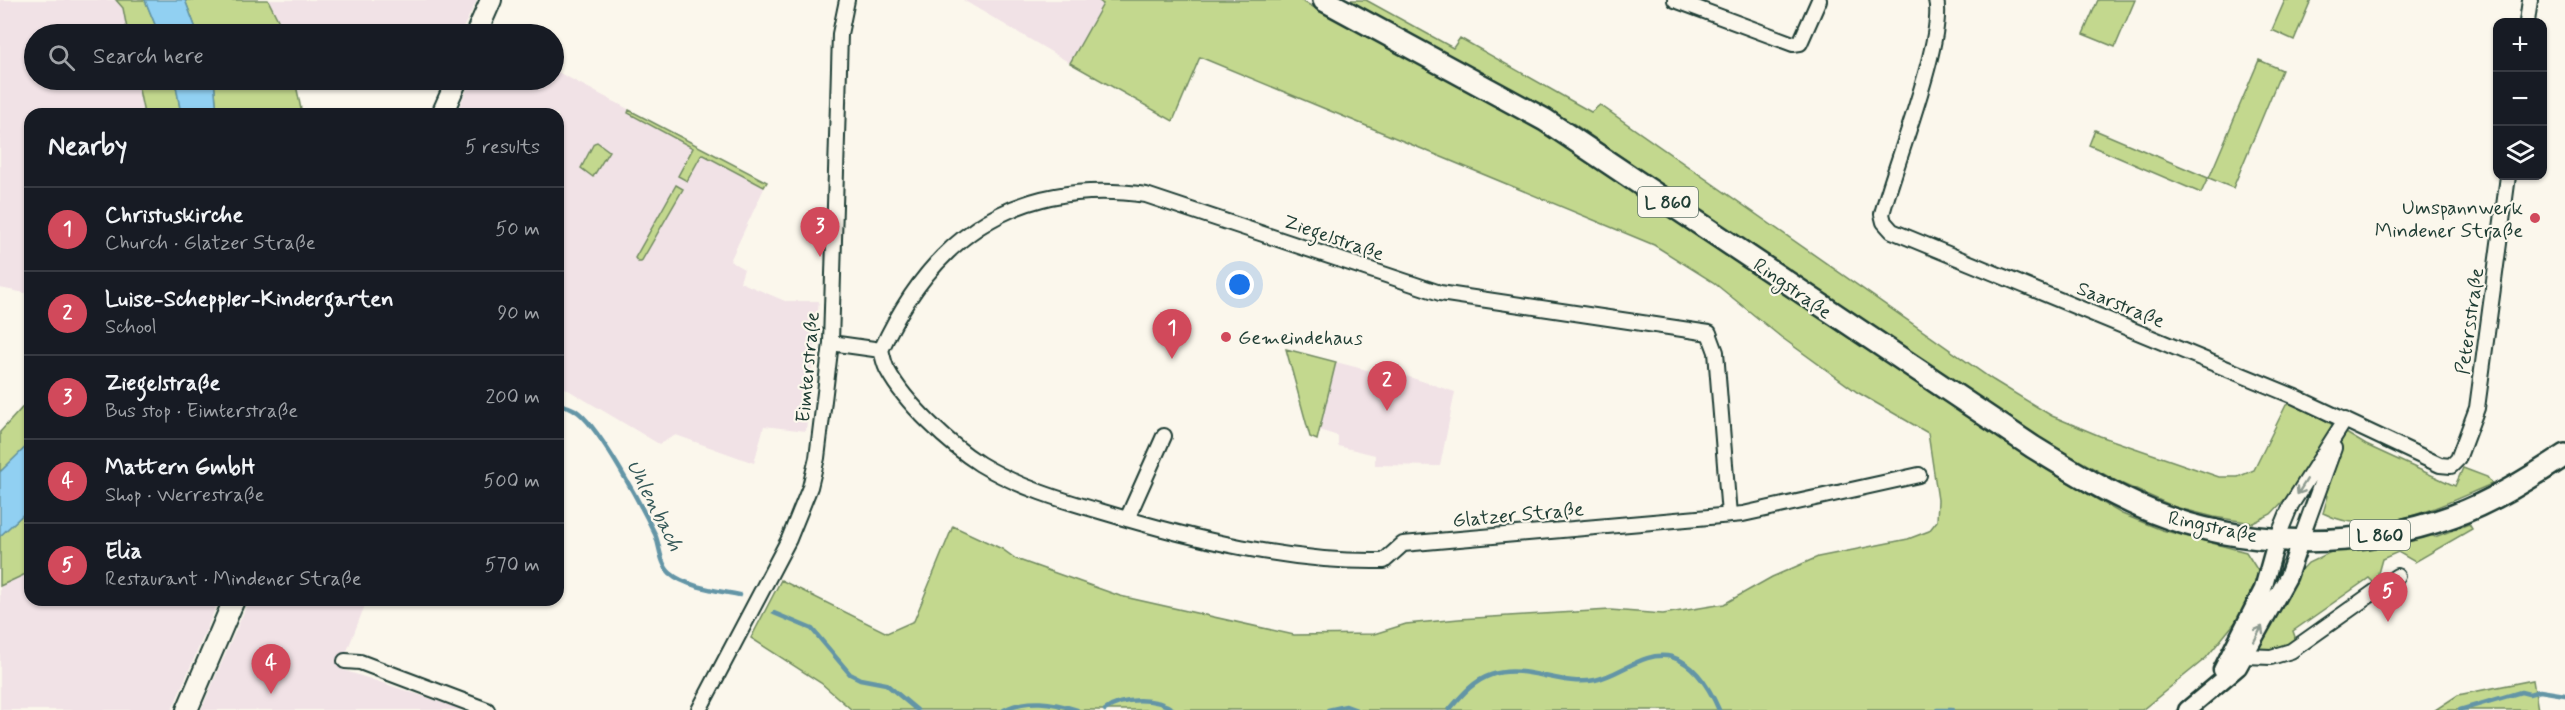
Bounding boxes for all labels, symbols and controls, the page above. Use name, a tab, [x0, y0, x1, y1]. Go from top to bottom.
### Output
map controls	[2493, 18, 2547, 180]
button: +	[2493, 18, 2547, 72]
search box	[24, 24, 564, 90]
icon: search	[45, 41, 78, 74]
text: Search here	[93, 43, 204, 71]
button: −	[2493, 72, 2547, 126]
button: layers	[2493, 126, 2547, 180]
text: Nearby	[48, 130, 127, 164]
text: 5 results	[465, 134, 540, 161]
road number: L 860	[1638, 187, 1698, 217]
place label: Umspannwerk Mindener Straße	[2375, 195, 2523, 245]
text: Christuskirche	[105, 202, 243, 230]
pin: 3	[800, 208, 840, 257]
street label: Ziegelstraße	[1279, 209, 1388, 270]
marker: Umspannwerk Mindener Straße	[2528, 211, 2542, 225]
text: 1	[63, 216, 72, 243]
text: 50 m	[495, 216, 540, 243]
text: Church · Glatzer Straße	[105, 230, 316, 257]
street label: Ringstraße	[1747, 252, 1837, 327]
street label: Petersstraße	[2450, 266, 2491, 376]
your location	[1225, 270, 1254, 299]
street label: Saarstraße	[2072, 275, 2169, 335]
text: Luise-Scheppler-Kindergarten	[105, 286, 394, 314]
text: 2	[63, 300, 72, 327]
text: 90 m	[497, 300, 540, 327]
street label: Eimterstraße	[790, 310, 827, 424]
pin: 1	[1152, 310, 1192, 359]
text: School	[105, 314, 157, 341]
place label: Gemeindehaus	[1238, 325, 1363, 352]
marker: Gemeindehaus	[1219, 330, 1233, 344]
pin: 2	[1368, 362, 1406, 411]
text: Ziegelstraße	[105, 370, 220, 398]
text: 3	[63, 384, 72, 411]
text: 200 m	[485, 384, 540, 411]
text: Bus stop · Eimterstraße	[105, 398, 298, 425]
text: Mattern GmbH	[105, 454, 255, 482]
water label: Uhlenbach	[619, 455, 689, 556]
text: 4	[62, 468, 73, 495]
text: 500 m	[483, 468, 540, 495]
one-way arrow	[2295, 478, 2307, 495]
text: Shop · Werrestraße	[105, 482, 264, 509]
street label: Glatzer Straße	[1451, 496, 1585, 535]
street label: Ringstraße	[2165, 505, 2260, 551]
road number: L 860	[2350, 520, 2410, 550]
text: Elia	[105, 538, 142, 566]
text: 5	[62, 552, 74, 579]
text: 570 m	[485, 552, 540, 579]
text: Restaurant · Mindener Straße	[105, 566, 362, 593]
pin: 5	[2368, 572, 2408, 622]
one-way arrow	[2253, 625, 2264, 643]
pin: 4	[252, 644, 290, 694]

